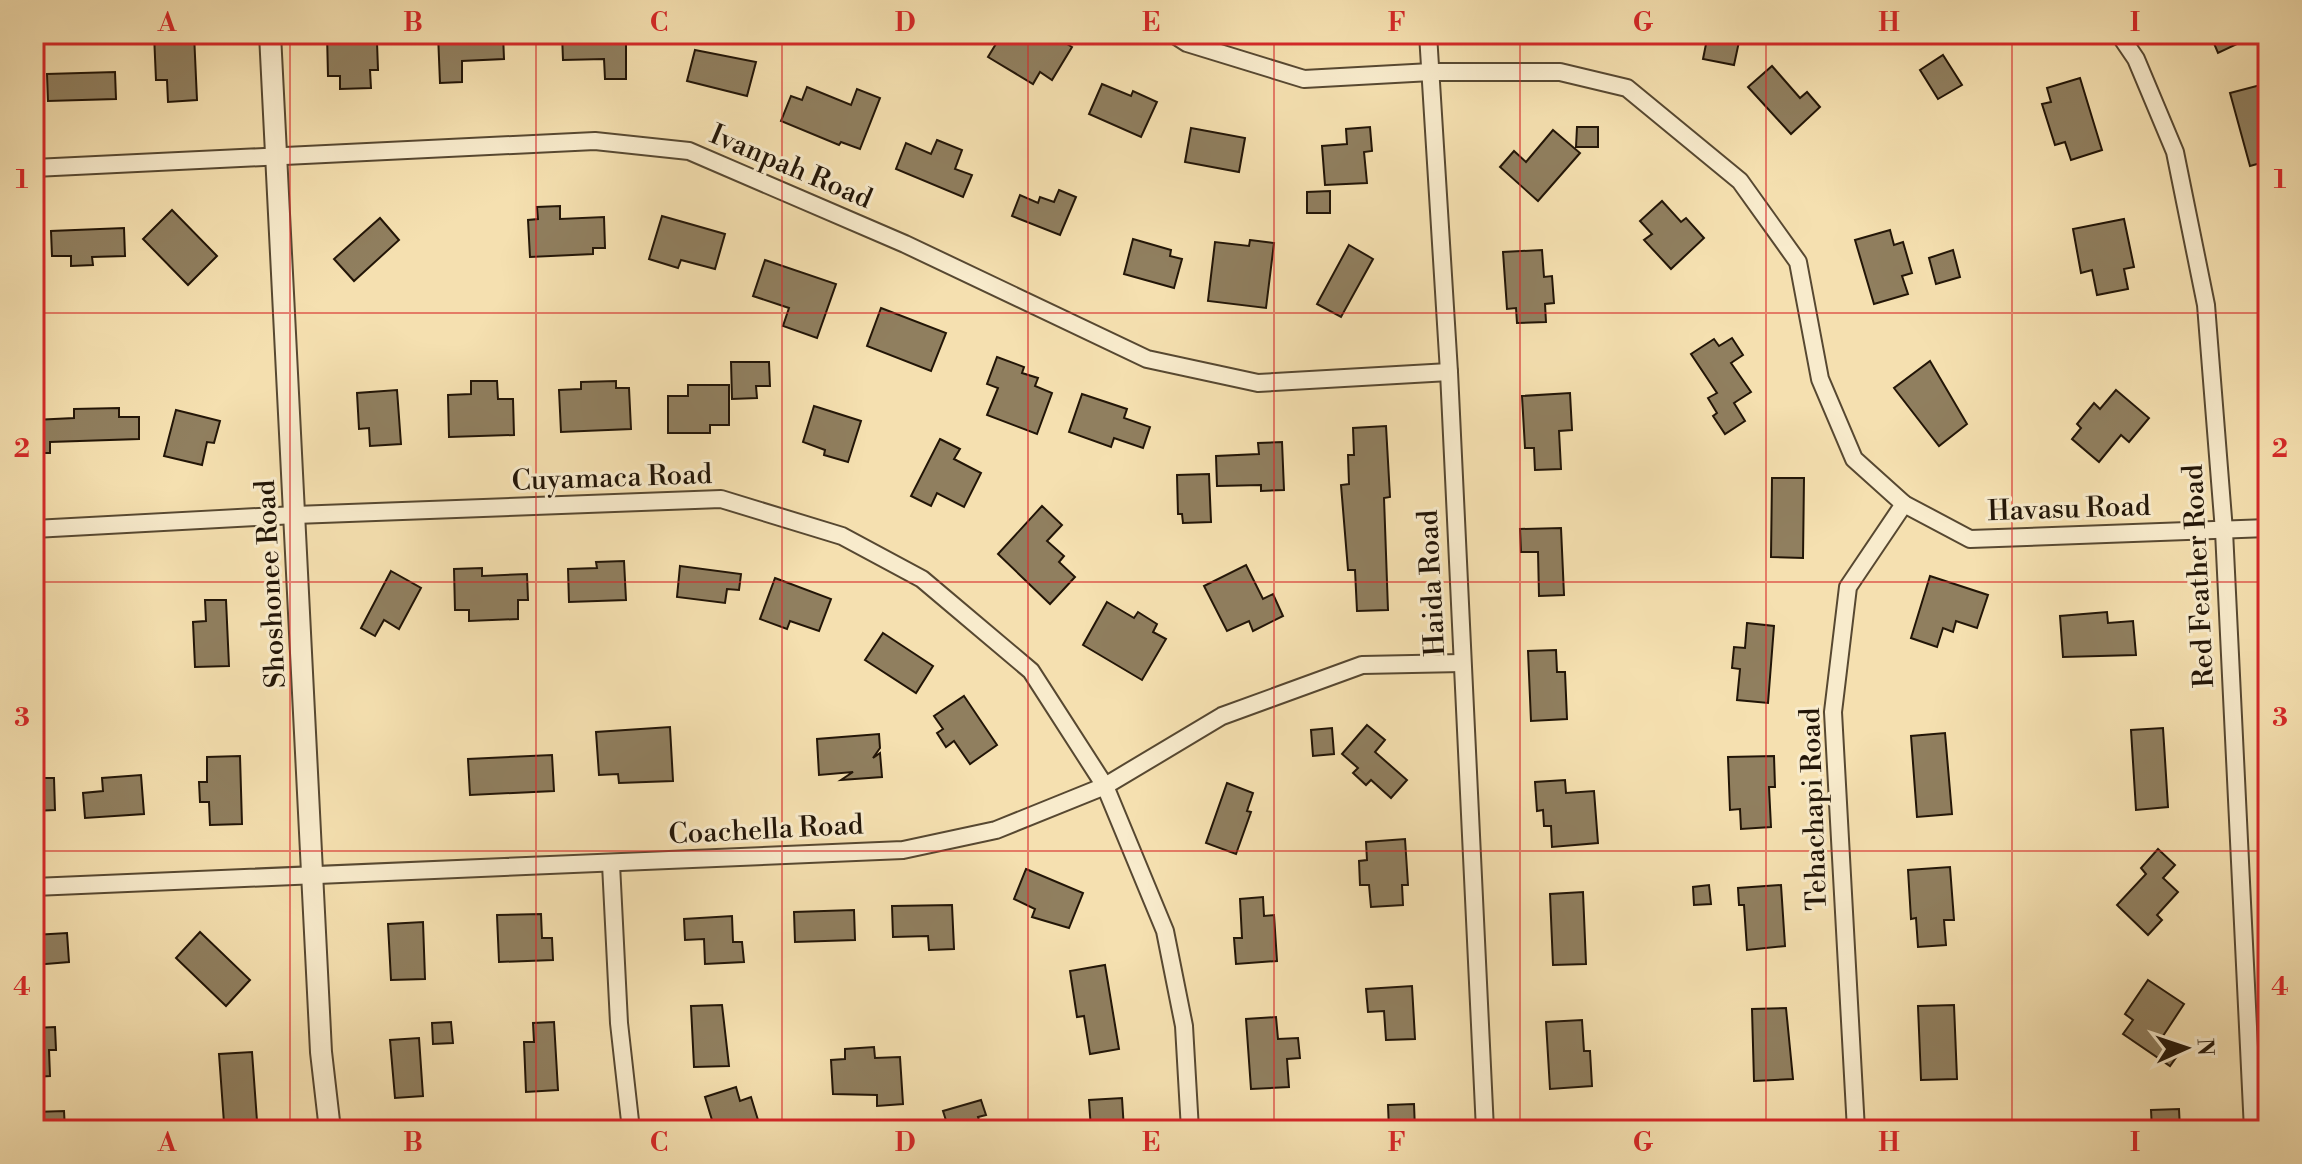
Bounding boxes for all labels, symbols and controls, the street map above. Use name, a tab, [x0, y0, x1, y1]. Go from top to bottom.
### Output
text: A	[157, 7, 177, 39]
text: B	[403, 7, 423, 39]
text: C	[650, 7, 668, 39]
text: D	[895, 7, 915, 39]
text: E	[1142, 7, 1160, 39]
text: F	[1388, 7, 1406, 39]
text: G	[1633, 7, 1654, 39]
text: H	[1878, 7, 1900, 39]
text: I	[2130, 7, 2140, 39]
street label: Ivanpah Road	[705, 117, 878, 217]
text: 1	[16, 164, 29, 196]
text: 1	[2274, 164, 2287, 196]
text: 2	[14, 433, 30, 465]
text: 2	[2272, 433, 2288, 465]
street label: Cuyamaca Road	[511, 457, 713, 499]
street label: Red Feather Road	[2176, 463, 2222, 689]
street label: Shoshonee Road	[248, 479, 294, 689]
street label: Havasu Road	[1987, 489, 2151, 529]
street label: Haida Road	[1411, 509, 1453, 657]
text: 3	[14, 702, 30, 734]
text: 3	[2272, 702, 2288, 734]
street label: Tehachapi Road	[1793, 707, 1835, 911]
street label: Coachella Road	[668, 807, 865, 853]
text: 4	[13, 971, 31, 1003]
text: 4	[2271, 971, 2289, 1003]
north arrow	[2146, 1008, 2226, 1088]
text: N	[2191, 1038, 2218, 1057]
text: A	[157, 1127, 177, 1159]
text: B	[403, 1127, 423, 1159]
text: C	[650, 1127, 668, 1159]
text: D	[895, 1127, 915, 1159]
text: E	[1142, 1127, 1160, 1159]
text: F	[1388, 1127, 1406, 1159]
text: G	[1633, 1127, 1654, 1159]
text: H	[1878, 1127, 1900, 1159]
text: I	[2130, 1127, 2140, 1159]

